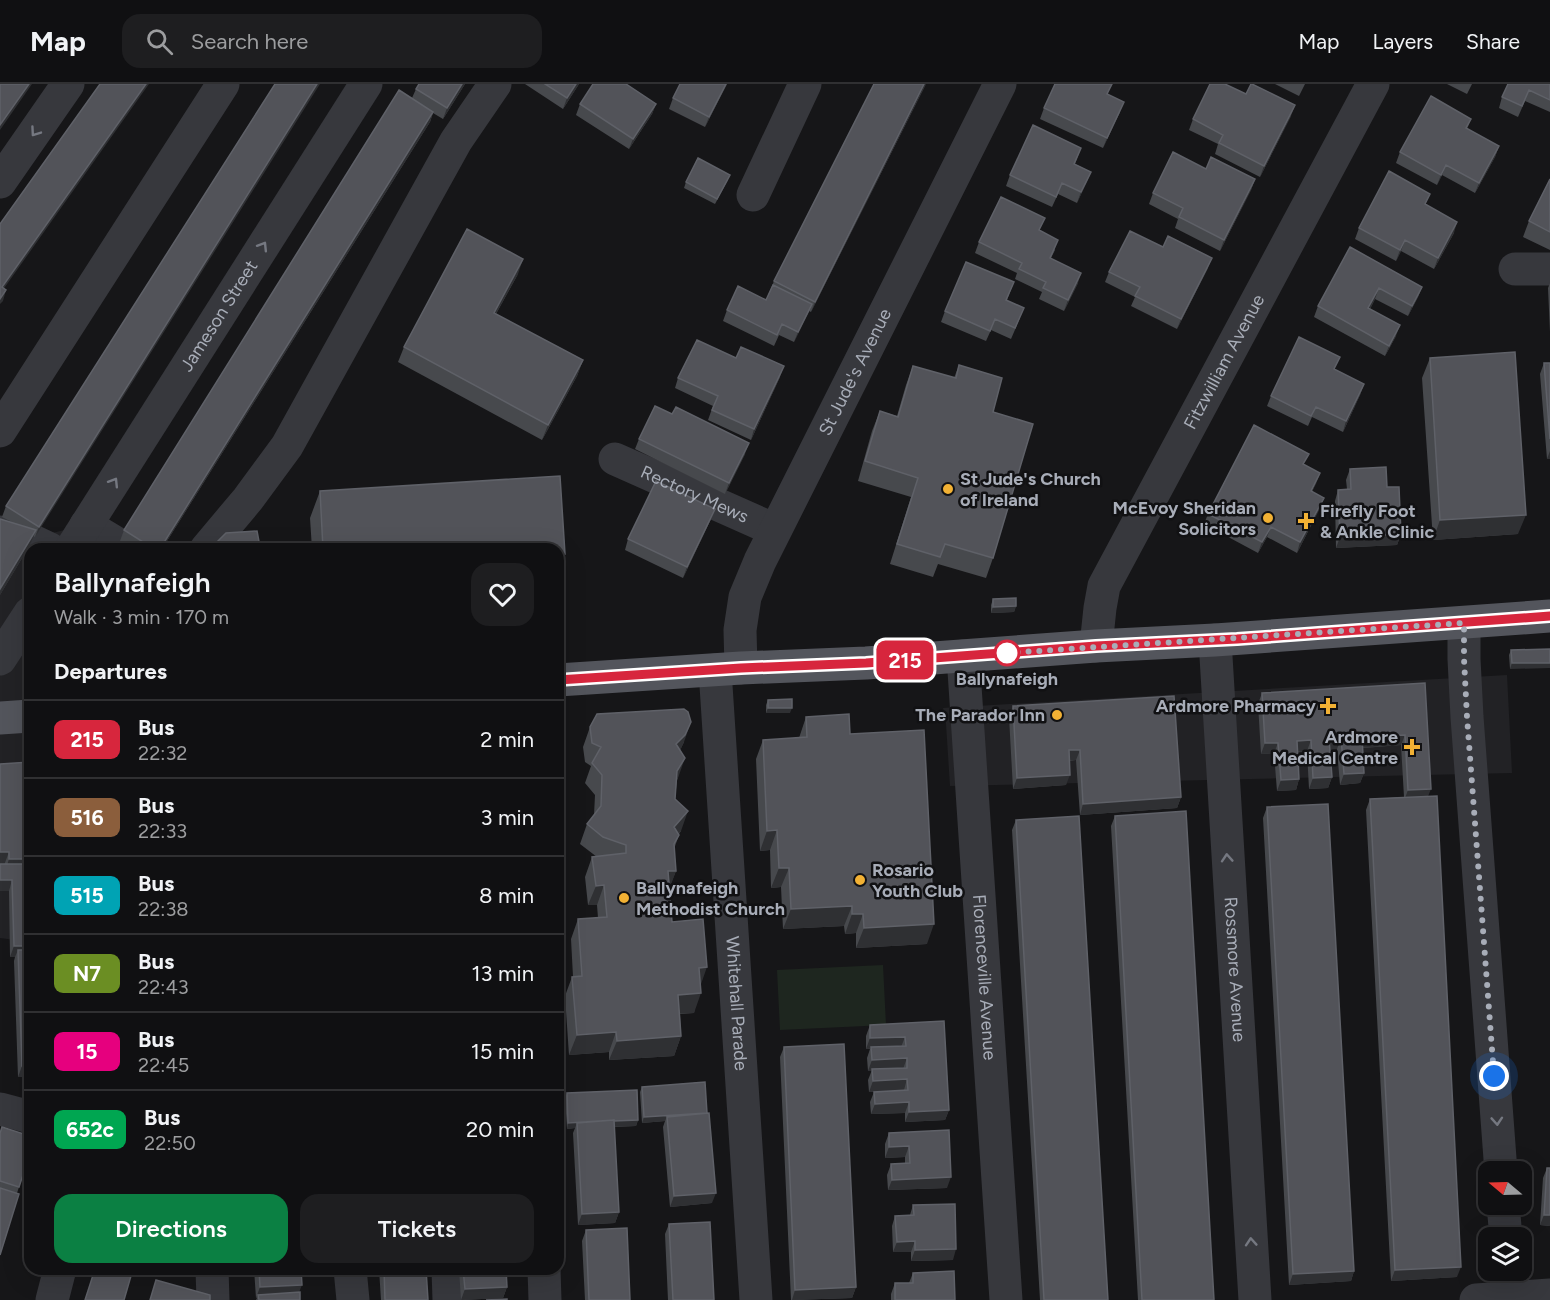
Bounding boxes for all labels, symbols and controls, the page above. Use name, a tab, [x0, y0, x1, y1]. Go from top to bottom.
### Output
search box	[122, 14, 542, 68]
text: Map	[30, 24, 86, 58]
icon: search	[143, 25, 176, 58]
text: Search here	[191, 28, 308, 55]
text: Map	[1299, 29, 1339, 54]
text: Layers	[1372, 29, 1433, 54]
text: Share	[1466, 29, 1520, 54]
one-way arrow	[31, 125, 42, 136]
one-way arrow	[256, 242, 267, 253]
street label: Jameson Street	[175, 256, 262, 376]
street label: Fitzwilliam Avenue	[1179, 290, 1269, 433]
street label: St Jude's Avenue	[814, 305, 896, 439]
street label: Rectory Mews	[637, 461, 752, 528]
place label: St Jude's Church of Ireland	[960, 468, 1101, 511]
one-way arrow	[106, 478, 118, 488]
marker: St Jude's Church of Ireland	[941, 482, 955, 496]
place label: McEvoy Sheridan Solicitors	[1112, 497, 1257, 540]
place label: Firefly Foot & Ankle Clinic	[1320, 500, 1435, 543]
marker: McEvoy Sheridan Solicitors	[1261, 511, 1275, 525]
marker: Firefly Foot & Ankle Clinic	[1297, 512, 1315, 530]
button: heart	[471, 563, 534, 626]
text: Ballynafeigh	[54, 565, 211, 599]
text: Walk · 3 min · 170 m	[54, 605, 229, 629]
line badge: 215	[870, 640, 940, 680]
marker: Ballynafeigh	[994, 640, 1020, 666]
text: 215	[888, 648, 922, 673]
text: Departures	[54, 658, 167, 685]
place label: Ballynafeigh	[956, 668, 1058, 690]
place label: Ardmore Pharmacy	[1156, 695, 1317, 717]
marker: Ardmore Pharmacy	[1321, 699, 1335, 713]
place label: The Parador Inn	[915, 704, 1045, 726]
marker: The Parador Inn	[1050, 708, 1064, 722]
text: Bus	[138, 714, 174, 741]
text: 2 min	[480, 726, 534, 753]
place label: Ardmore Medical Centre	[1272, 726, 1398, 769]
text: 215	[70, 727, 104, 752]
marker: Ardmore Medical Centre	[1403, 738, 1421, 756]
text: 22:32	[138, 741, 187, 765]
text: Bus	[138, 792, 174, 819]
text: 3 min	[480, 804, 534, 831]
text: 516	[70, 805, 104, 830]
text: 22:33	[138, 819, 187, 843]
one-way arrow	[1221, 854, 1234, 863]
place label: Rosario Youth Club	[872, 859, 963, 902]
text: Bus	[138, 870, 174, 897]
marker: Rosario Youth Club	[853, 873, 867, 887]
place label: Ballynafeigh Methodist Church	[636, 877, 785, 920]
text: 8 min	[479, 882, 534, 909]
text: 515	[70, 883, 104, 908]
marker: Ballynafeigh Methodist Church	[617, 891, 631, 905]
street label: Florenceville Avenue	[968, 894, 1001, 1061]
street label: Rossmore Avenue	[1220, 896, 1250, 1043]
text: 22:38	[138, 897, 189, 921]
street label: Whitehall Parade	[721, 935, 752, 1071]
text: Bus	[138, 948, 174, 975]
text: 13 min	[471, 960, 534, 987]
text: N7	[73, 961, 101, 986]
text: 22:43	[138, 975, 189, 999]
text: Bus	[138, 1026, 174, 1053]
text: 15 min	[471, 1038, 534, 1065]
text: 15	[76, 1039, 98, 1064]
text: 22:45	[138, 1053, 189, 1077]
your location	[1479, 1061, 1509, 1091]
text: Bus	[144, 1104, 180, 1131]
text: 20 min	[466, 1116, 534, 1143]
text: 652c	[66, 1117, 114, 1142]
one-way arrow	[1490, 1117, 1503, 1126]
text: 22:50	[144, 1131, 196, 1155]
north arrow	[1478, 1161, 1532, 1215]
map controls	[1478, 1161, 1532, 1281]
button: Directions	[54, 1194, 288, 1263]
button: Tickets	[300, 1194, 534, 1263]
button: layers	[1478, 1227, 1532, 1281]
one-way arrow	[1245, 1237, 1258, 1246]

